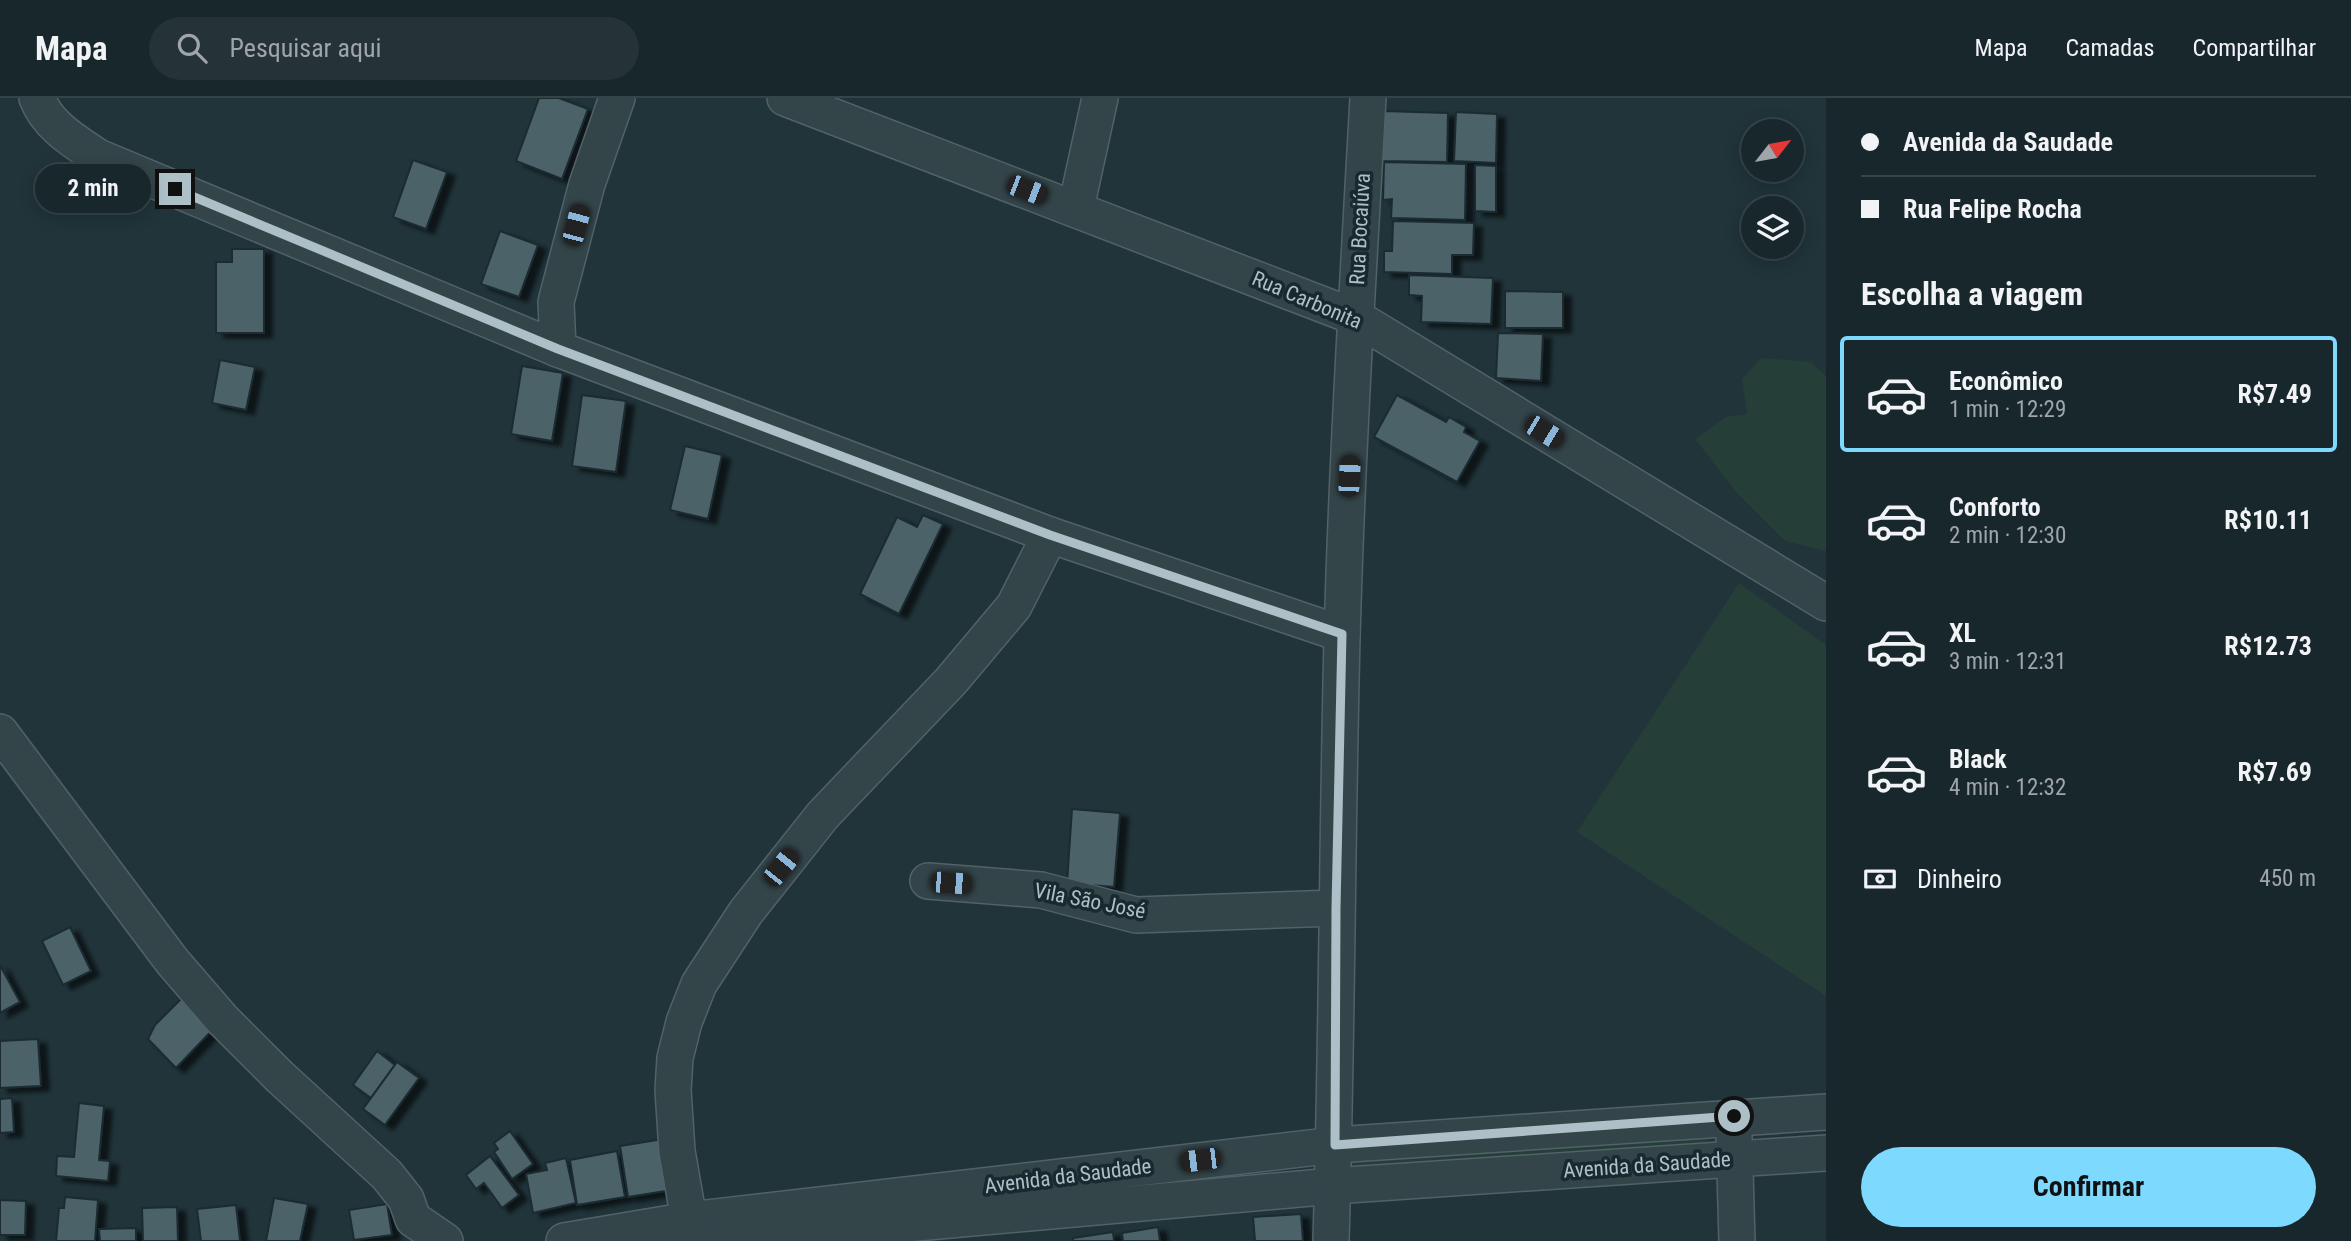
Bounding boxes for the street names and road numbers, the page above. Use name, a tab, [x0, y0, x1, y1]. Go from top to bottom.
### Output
street label: Rua Bocaiúva	[1345, 173, 1375, 285]
street label: Rua Carbonita	[1249, 266, 1365, 334]
street label: Vila São José	[1032, 878, 1148, 924]
street label: Avenida da Saudade	[1563, 1147, 1732, 1183]
street label: Avenida da Saudade	[983, 1154, 1153, 1198]

